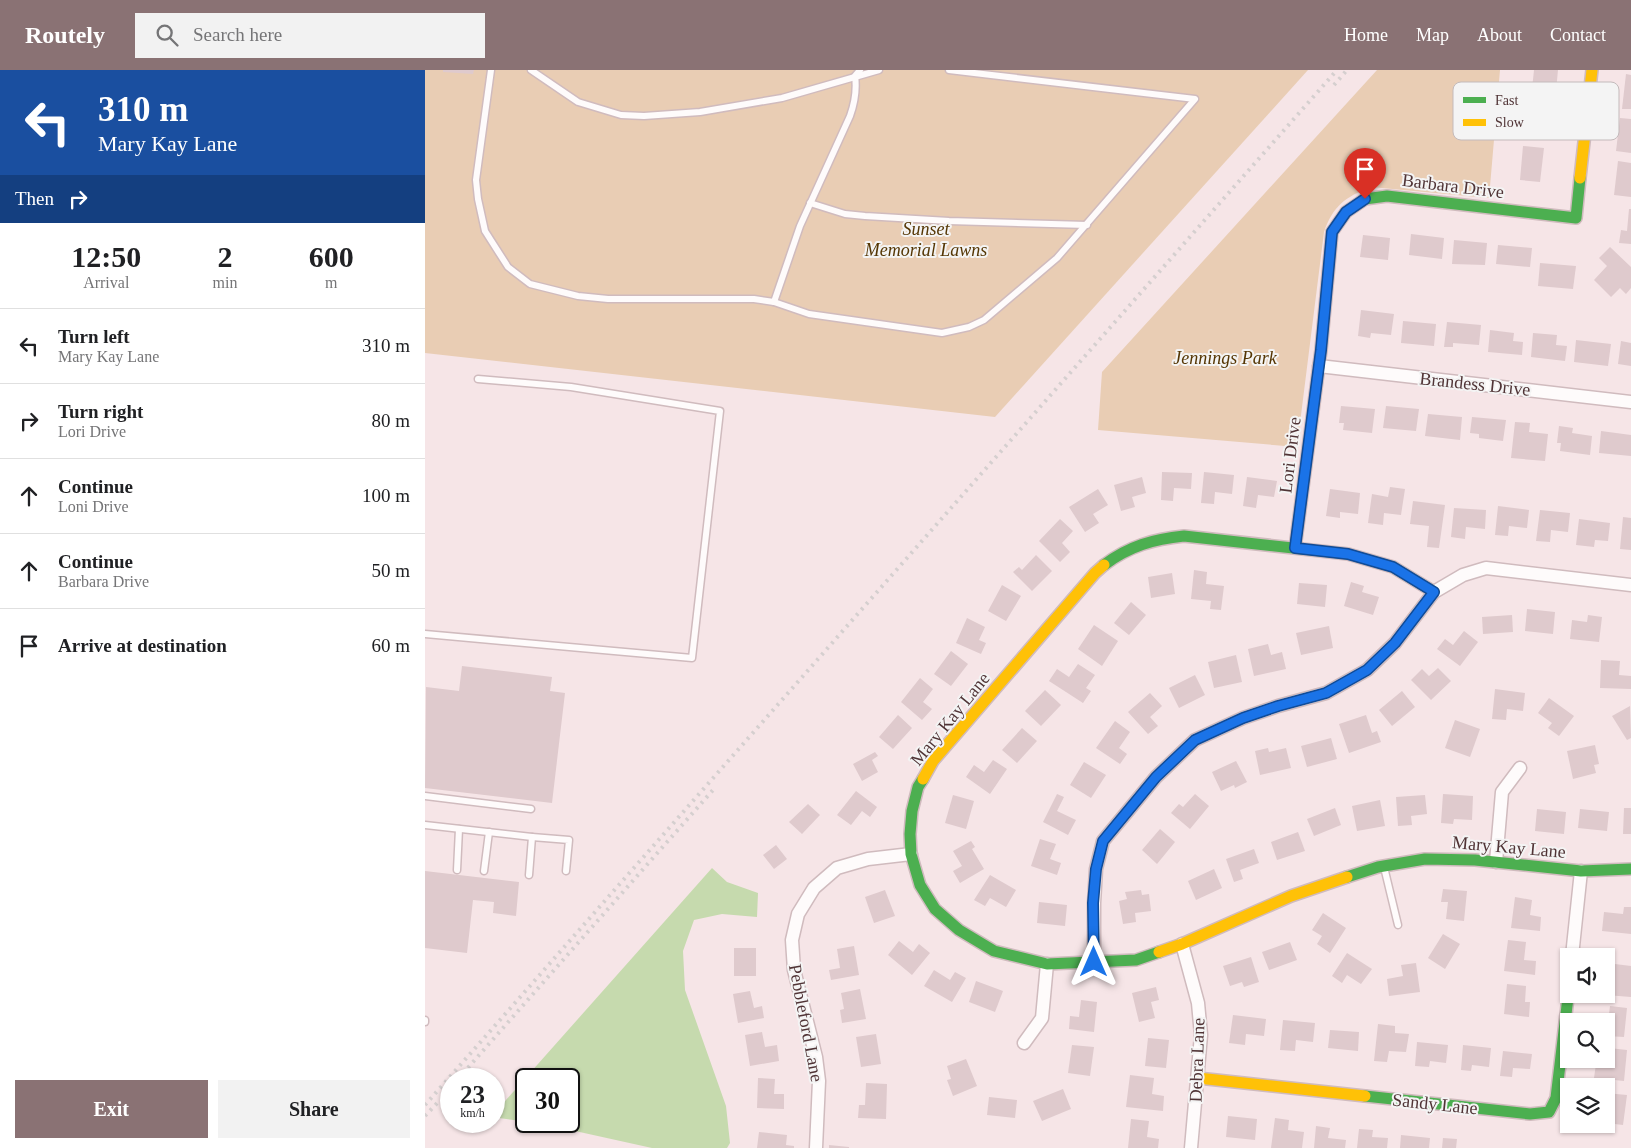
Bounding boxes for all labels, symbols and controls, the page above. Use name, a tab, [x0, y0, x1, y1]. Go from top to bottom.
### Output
search box	[135, 13, 485, 58]
icon: search	[153, 21, 181, 49]
text: Routely	[25, 22, 105, 48]
text: Search here	[193, 24, 282, 45]
text: Home	[1344, 25, 1388, 45]
text: Map	[1416, 25, 1449, 45]
text: About	[1477, 25, 1522, 45]
text: Contact	[1550, 25, 1606, 45]
legend	[1453, 82, 1619, 140]
icon: left	[15, 90, 80, 155]
text: 310 m	[98, 90, 188, 129]
text: Fast	[1495, 93, 1518, 108]
text: Slow	[1495, 115, 1525, 130]
text: Mary Kay Lane	[98, 131, 237, 156]
pin	[1344, 148, 1386, 199]
icon: arrive	[1351, 155, 1379, 183]
street label: Barbara Drive	[1401, 170, 1505, 202]
icon: right	[64, 185, 92, 213]
text: Then	[15, 188, 54, 209]
park label: Sunset Memorial Lawns	[864, 219, 987, 260]
text: 12:50	[71, 240, 141, 273]
text: 2	[217, 240, 232, 273]
text: 600	[309, 240, 354, 273]
text: Arrival	[83, 274, 129, 291]
text: min	[213, 274, 237, 291]
text: m	[325, 274, 337, 291]
text: Turn left	[58, 326, 130, 347]
icon: left	[15, 332, 43, 360]
text: 310 m	[362, 335, 410, 356]
text: Mary Kay Lane	[58, 348, 159, 365]
park label: Jennings Park	[1173, 348, 1278, 368]
street label: Brandess Drive	[1419, 368, 1531, 400]
text: Turn right	[58, 401, 143, 422]
icon: right	[15, 407, 43, 435]
text: 80 m	[371, 410, 410, 431]
street label: Lori Drive	[1275, 416, 1305, 494]
text: Lori Drive	[58, 423, 126, 440]
text: Continue	[58, 476, 133, 497]
icon: ahead	[15, 482, 43, 510]
text: 100 m	[362, 485, 410, 506]
text: Loni Drive	[58, 498, 129, 515]
text: Continue	[58, 551, 133, 572]
icon: ahead	[15, 557, 43, 585]
text: 50 m	[371, 560, 410, 581]
text: Barbara Drive	[58, 573, 149, 590]
icon: arrive	[15, 632, 43, 660]
text: Arrive at destination	[58, 635, 227, 656]
text: 60 m	[371, 635, 410, 656]
street label: Mary Kay Lane	[906, 668, 994, 770]
street label: Mary Kay Lane	[1451, 832, 1567, 862]
position arrow	[1067, 935, 1119, 987]
map controls	[1560, 948, 1615, 1133]
button: sound	[1560, 948, 1615, 1003]
street label: Pebbleford Lane	[785, 962, 827, 1084]
button: search	[1560, 1013, 1615, 1068]
street label: Debra Lane	[1186, 1017, 1208, 1103]
speed limit sign: 30	[515, 1068, 580, 1133]
button: layers	[1560, 1078, 1615, 1133]
button: Exit	[15, 1080, 208, 1138]
button: Share	[218, 1080, 410, 1138]
text: 23	[460, 1081, 485, 1108]
street label: Sandy Lane	[1391, 1090, 1479, 1118]
text: km/h	[460, 1106, 485, 1120]

